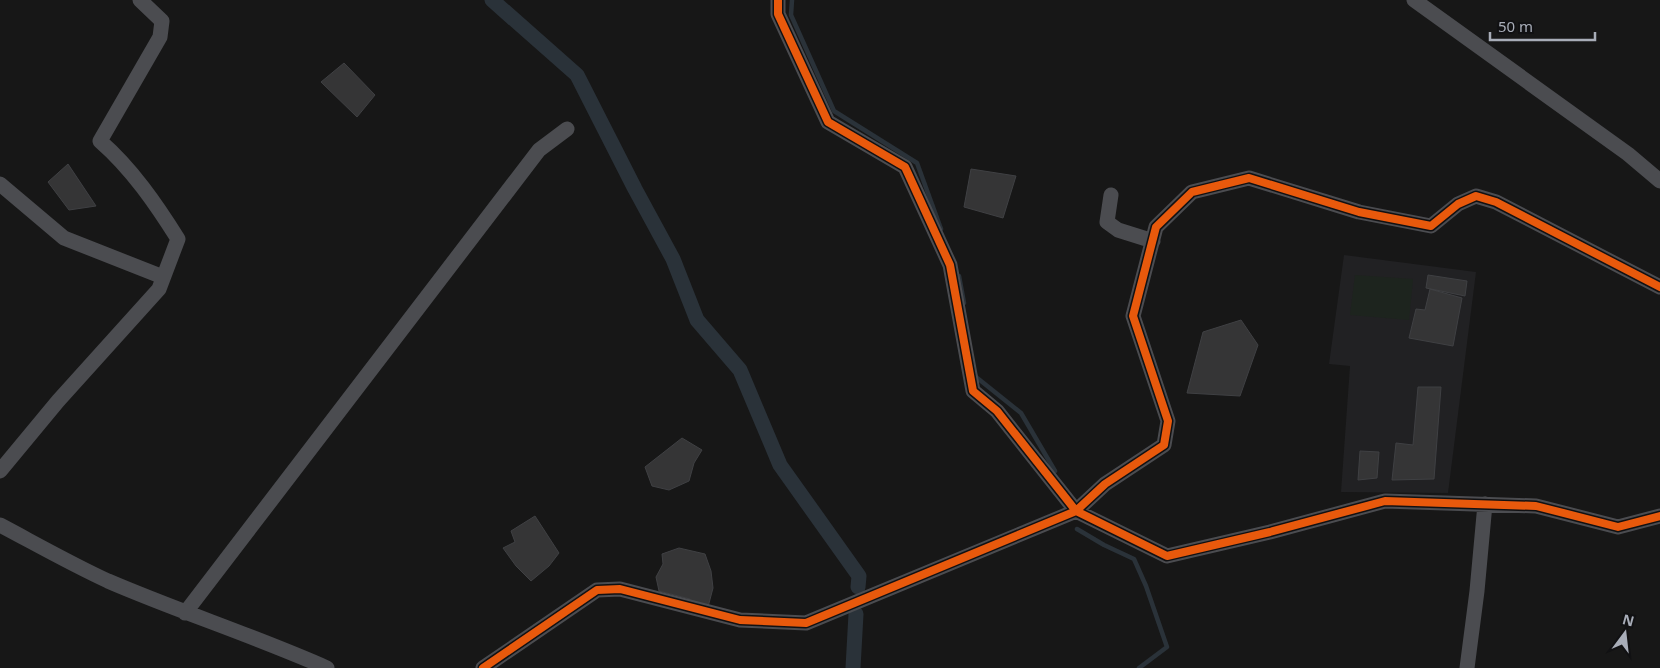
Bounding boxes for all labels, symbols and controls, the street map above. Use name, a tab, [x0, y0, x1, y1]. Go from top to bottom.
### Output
scale bar	[1490, 10, 1595, 42]
text: 50 m	[1498, 16, 1533, 36]
north arrow	[1600, 608, 1650, 658]
text: N	[1621, 609, 1636, 631]

